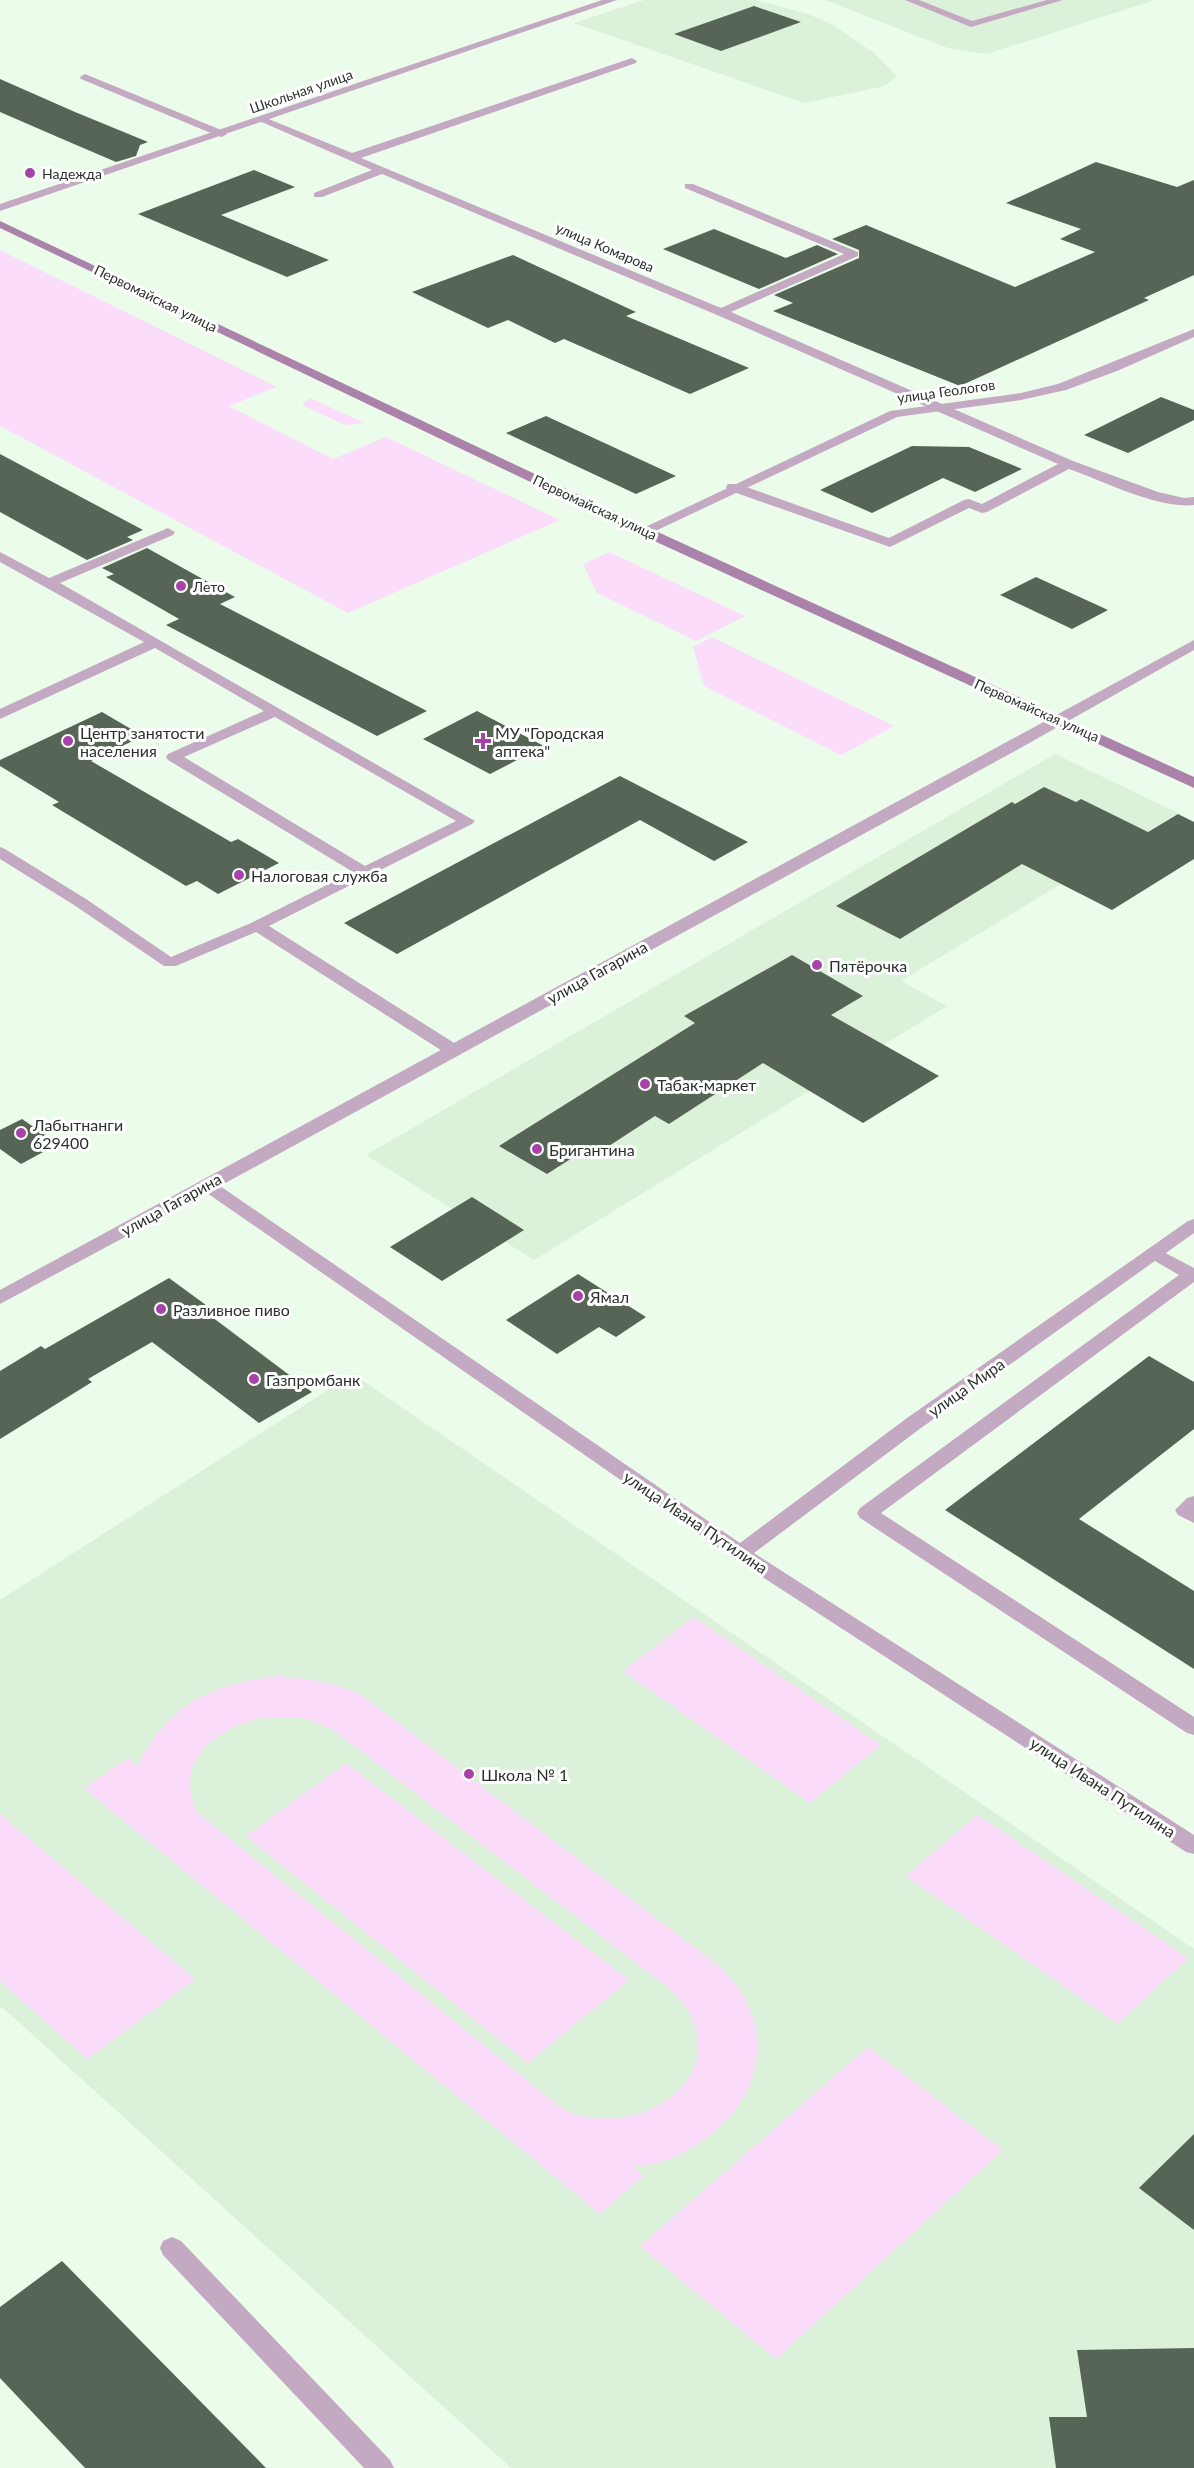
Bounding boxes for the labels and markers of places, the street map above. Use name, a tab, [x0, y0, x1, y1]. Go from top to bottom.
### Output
place label: Надежда	[42, 165, 102, 182]
marker: Надежда	[23, 166, 37, 180]
place label: Лето	[192, 578, 225, 595]
marker: Лето	[174, 579, 188, 593]
place label: Центр занятости населения	[80, 723, 204, 760]
place label: МУ "Городская аптека"	[495, 723, 604, 760]
marker: Центр занятости населения	[61, 734, 75, 748]
marker: МУ "Городская аптека"	[476, 734, 490, 748]
place label: Налоговая служба	[251, 866, 388, 885]
marker: Налоговая служба	[232, 868, 246, 882]
place label: Пятёрочка	[829, 956, 907, 975]
marker: Пятёрочка	[810, 958, 824, 972]
place label: Табак-маркет	[657, 1075, 756, 1094]
marker: Табак-маркет	[638, 1077, 652, 1091]
place label: Лабытнанги 629400	[32, 1115, 123, 1152]
marker: Лабытнанги 629400	[14, 1126, 28, 1140]
place label: Бригантина	[549, 1140, 635, 1159]
marker: Бригантина	[530, 1142, 544, 1156]
place label: Ямал	[589, 1287, 629, 1306]
marker: Ямал	[571, 1289, 585, 1303]
place label: Разливное пиво	[173, 1300, 290, 1319]
marker: Разливное пиво	[154, 1302, 168, 1316]
place label: Газпромбанк	[266, 1370, 361, 1389]
marker: Газпромбанк	[247, 1372, 261, 1386]
place label: Школа № 1	[481, 1765, 568, 1784]
marker: Школа № 1	[462, 1767, 476, 1781]

